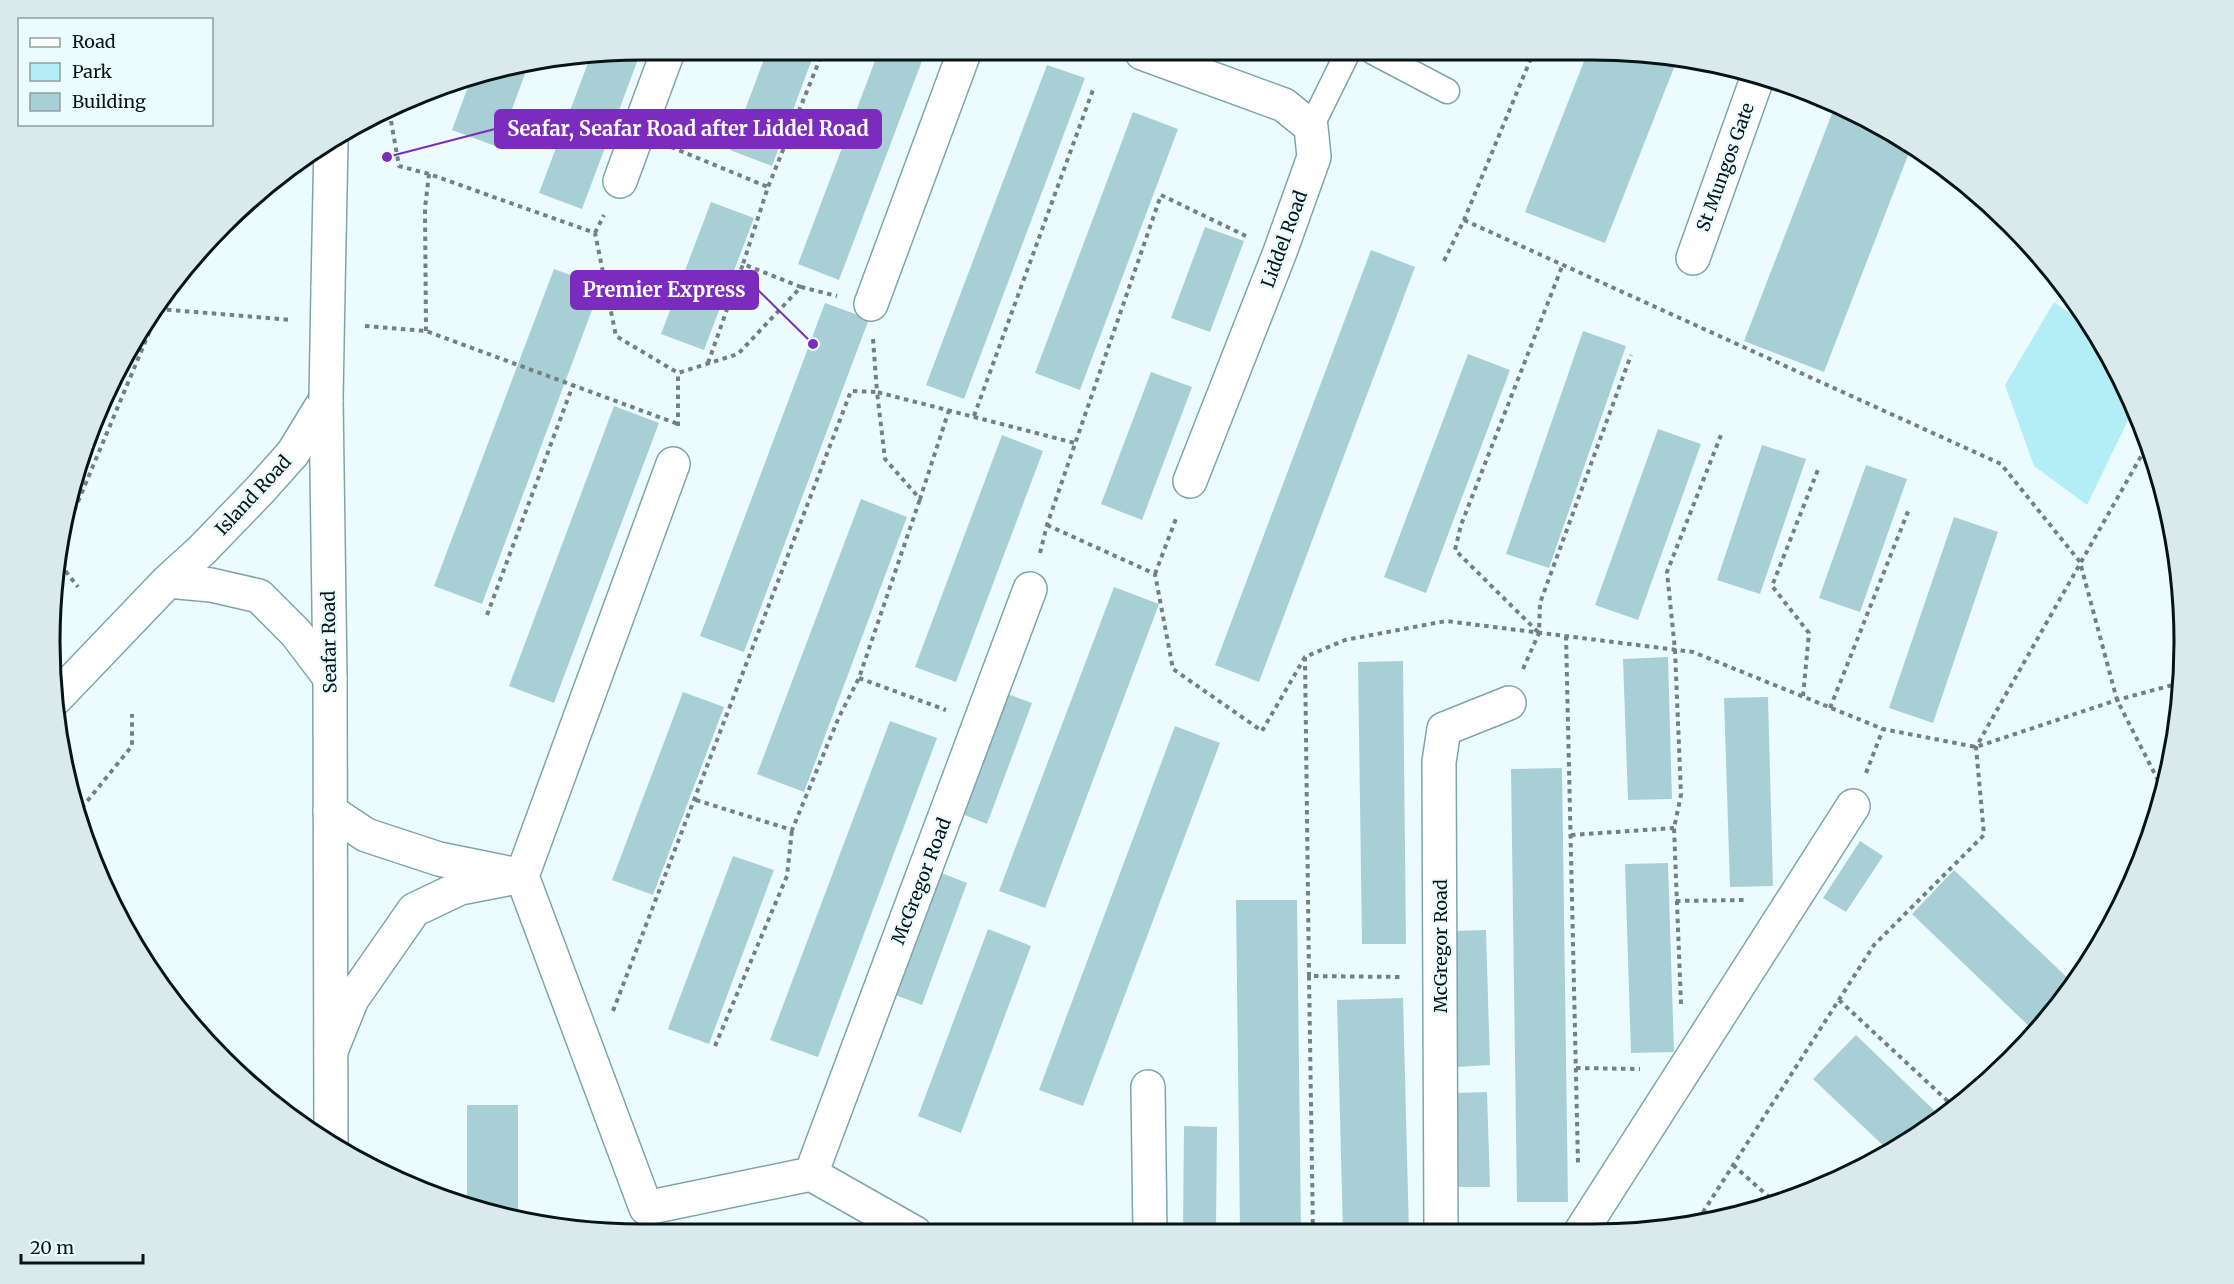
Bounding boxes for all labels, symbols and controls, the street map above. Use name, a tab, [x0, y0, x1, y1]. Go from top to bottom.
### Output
legend	[18, 18, 213, 126]
text: Road	[72, 30, 116, 53]
text: Park	[72, 60, 113, 83]
text: Building	[72, 90, 146, 113]
street label: St Mungos Gate	[1691, 100, 1759, 234]
callout: Seafar, Seafar Road after Liddel Road	[495, 110, 881, 148]
text: Seafar, Seafar Road after Liddel Road	[507, 116, 869, 142]
street label: Liddel Road	[1256, 187, 1312, 291]
callout: Premier Express	[571, 271, 758, 309]
text: Premier Express	[582, 277, 746, 302]
street label: Island Road	[210, 450, 296, 540]
street label: Seafar Road	[317, 590, 341, 693]
street label: McGregor Road	[886, 814, 956, 948]
street label: McGregor Road	[1429, 879, 1452, 1013]
scale bar	[21, 1227, 142, 1265]
text: 20 m	[30, 1236, 74, 1259]

